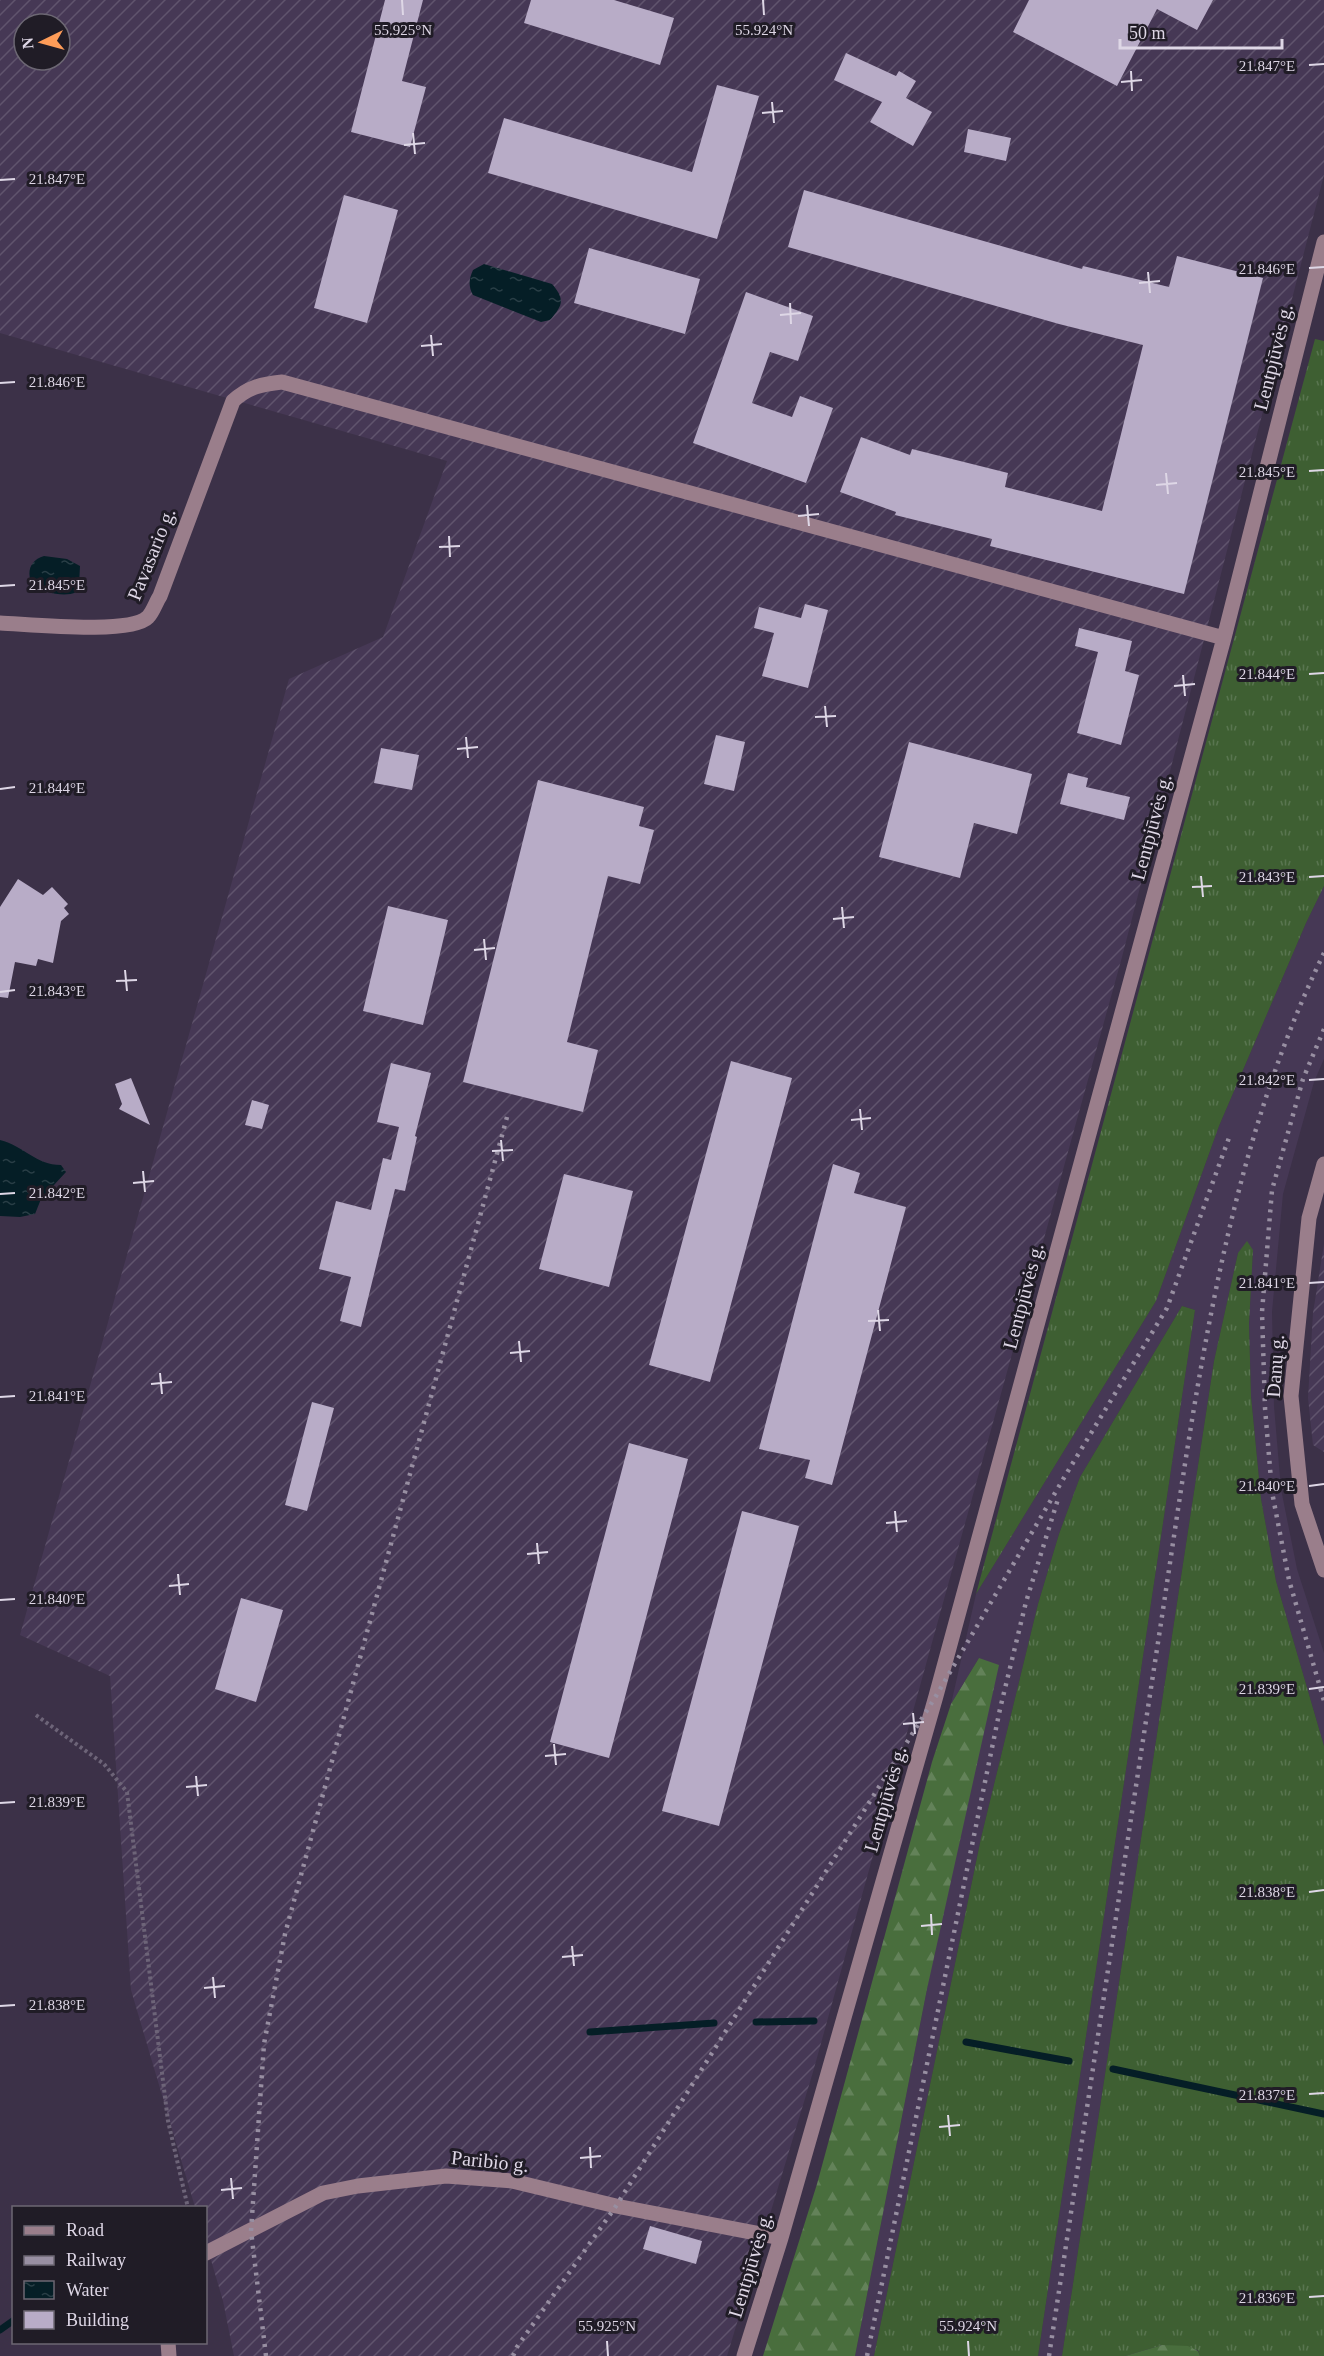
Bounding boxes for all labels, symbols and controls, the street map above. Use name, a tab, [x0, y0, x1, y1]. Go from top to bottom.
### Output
north arrow	[12, 12, 72, 72]
scale bar	[1120, 12, 1282, 50]
text: 55.925°N	[374, 22, 432, 38]
text: 55.924°N	[735, 22, 793, 38]
text: 50 m	[1129, 23, 1166, 43]
text: N	[19, 36, 37, 50]
text: 21.847°E	[1239, 58, 1295, 74]
text: 21.847°E	[29, 171, 85, 187]
text: 21.846°E	[1239, 261, 1295, 277]
street label: Lentpjūvės g.	[1249, 302, 1298, 413]
text: 21.846°E	[29, 374, 85, 390]
text: 21.845°E	[1239, 464, 1295, 480]
street label: Pavasario g.	[122, 505, 180, 604]
text: 21.845°E	[29, 577, 85, 593]
text: 21.844°E	[1239, 666, 1295, 682]
street label: Lentpjūvės g.	[1126, 772, 1177, 883]
text: 21.844°E	[29, 780, 85, 796]
text: 21.843°E	[1239, 869, 1295, 885]
text: 21.843°E	[29, 983, 85, 999]
text: 21.842°E	[1239, 1072, 1295, 1088]
text: 21.842°E	[29, 1185, 85, 1201]
street label: Lentpjūvės g.	[998, 1241, 1049, 1352]
text: 21.841°E	[1239, 1275, 1295, 1291]
street label: Danų g.	[1262, 1334, 1289, 1398]
text: 21.841°E	[29, 1388, 85, 1404]
text: 21.840°E	[1239, 1478, 1295, 1494]
text: 21.840°E	[29, 1591, 85, 1607]
text: 21.839°E	[1239, 1681, 1295, 1697]
street label: Lentpjūvės g.	[859, 1744, 912, 1855]
text: 21.839°E	[29, 1794, 85, 1810]
text: 21.838°E	[1239, 1884, 1295, 1900]
text: 21.838°E	[29, 1997, 85, 2013]
text: 21.837°E	[1239, 2087, 1295, 2103]
street label: Paribio g.	[450, 2146, 530, 2177]
legend	[12, 2206, 207, 2344]
street label: Lentpjūvės g.	[724, 2210, 777, 2321]
text: Road	[66, 2220, 104, 2240]
text: Railway	[66, 2250, 126, 2270]
text: Water	[66, 2280, 109, 2300]
text: 21.836°E	[1239, 2290, 1295, 2306]
text: Building	[66, 2310, 129, 2330]
text: 55.925°N	[578, 2318, 636, 2334]
text: 55.924°N	[939, 2318, 997, 2334]

